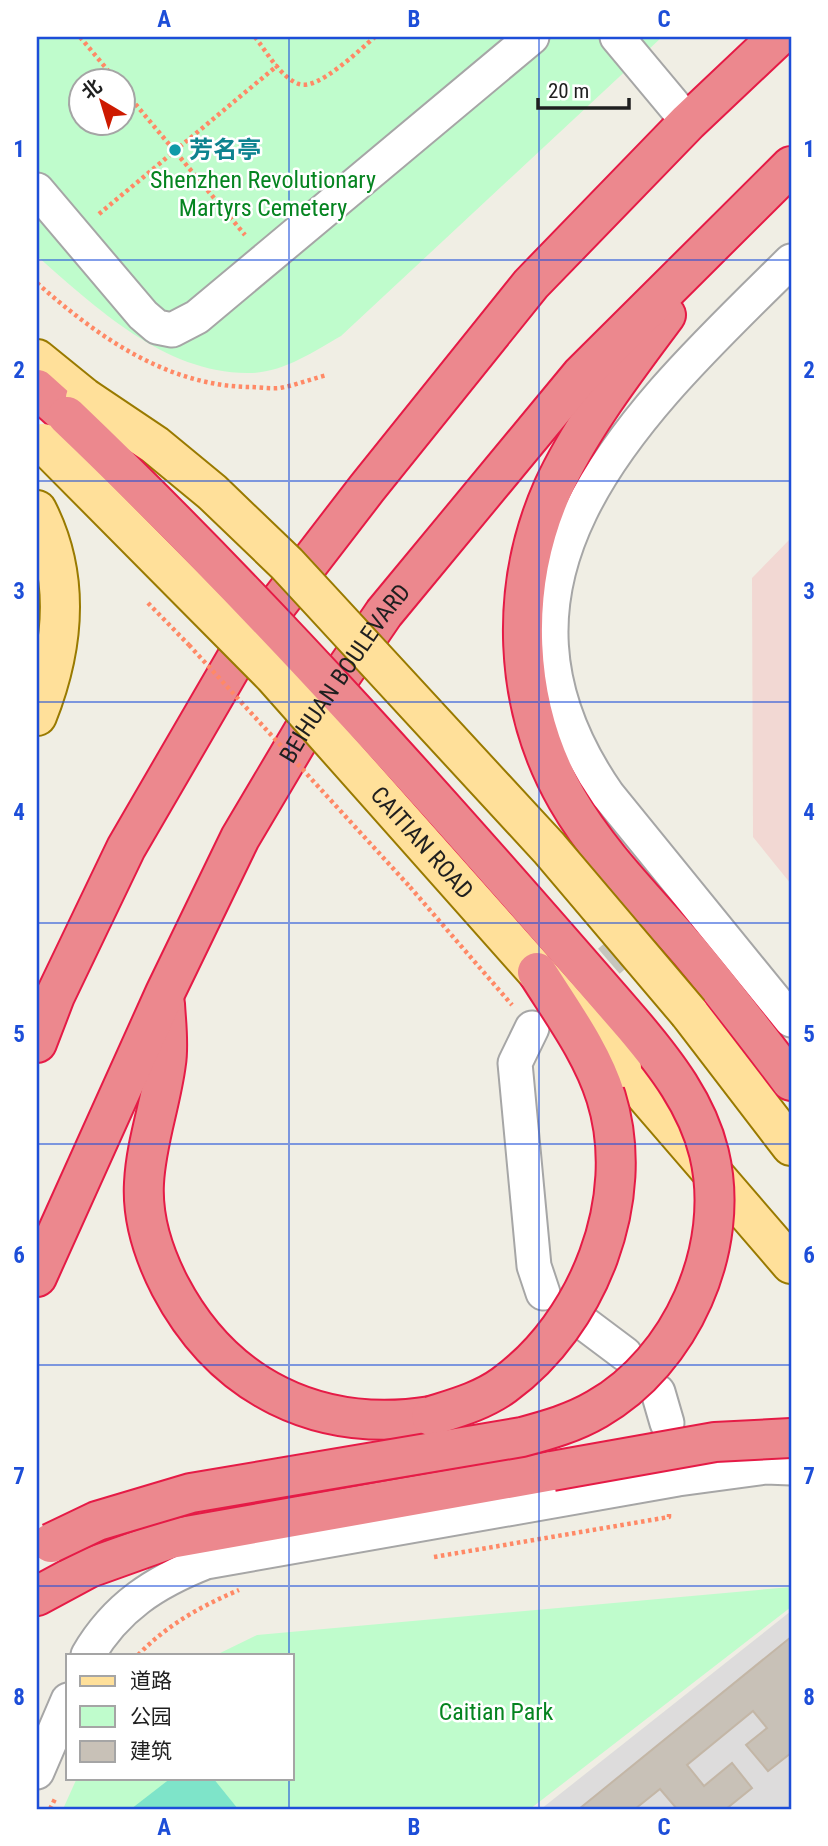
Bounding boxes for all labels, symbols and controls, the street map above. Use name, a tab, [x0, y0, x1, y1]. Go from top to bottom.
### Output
text: A	[157, 6, 171, 33]
text: B	[408, 6, 420, 33]
text: C	[657, 6, 671, 33]
north arrow	[66, 66, 136, 136]
scale bar	[538, 66, 628, 110]
text: 北	[77, 74, 106, 104]
text: 20 m	[548, 79, 589, 103]
text: 1	[13, 136, 25, 163]
place label: 芳名亭	[189, 136, 261, 164]
text: 1	[803, 136, 815, 163]
marker: 芳名亭	[167, 142, 183, 158]
park label: Shenzhen Revolutionary Martyrs Cemetery	[150, 166, 376, 222]
text: 2	[13, 357, 25, 384]
text: 2	[803, 357, 815, 384]
text: 3	[13, 578, 25, 605]
street label: BEIHUAN BOULEVARD	[274, 578, 416, 768]
text: 3	[803, 578, 815, 605]
street label: CAITIAN ROAD	[365, 781, 479, 905]
text: 4	[13, 799, 25, 826]
text: 4	[803, 799, 815, 826]
text: 5	[13, 1021, 25, 1048]
text: 5	[803, 1021, 815, 1048]
text: 6	[13, 1242, 25, 1269]
text: 6	[803, 1242, 815, 1269]
text: 7	[13, 1463, 25, 1490]
text: 7	[803, 1463, 815, 1490]
legend	[66, 1654, 294, 1780]
text: 道路	[130, 1669, 172, 1693]
text: 8	[13, 1684, 25, 1711]
text: 8	[803, 1684, 815, 1711]
park label: Caitian Park	[439, 1698, 554, 1726]
text: 公园	[130, 1705, 172, 1729]
text: 建筑	[130, 1739, 172, 1763]
text: A	[157, 1814, 171, 1841]
text: B	[408, 1814, 420, 1841]
text: C	[657, 1814, 671, 1841]

